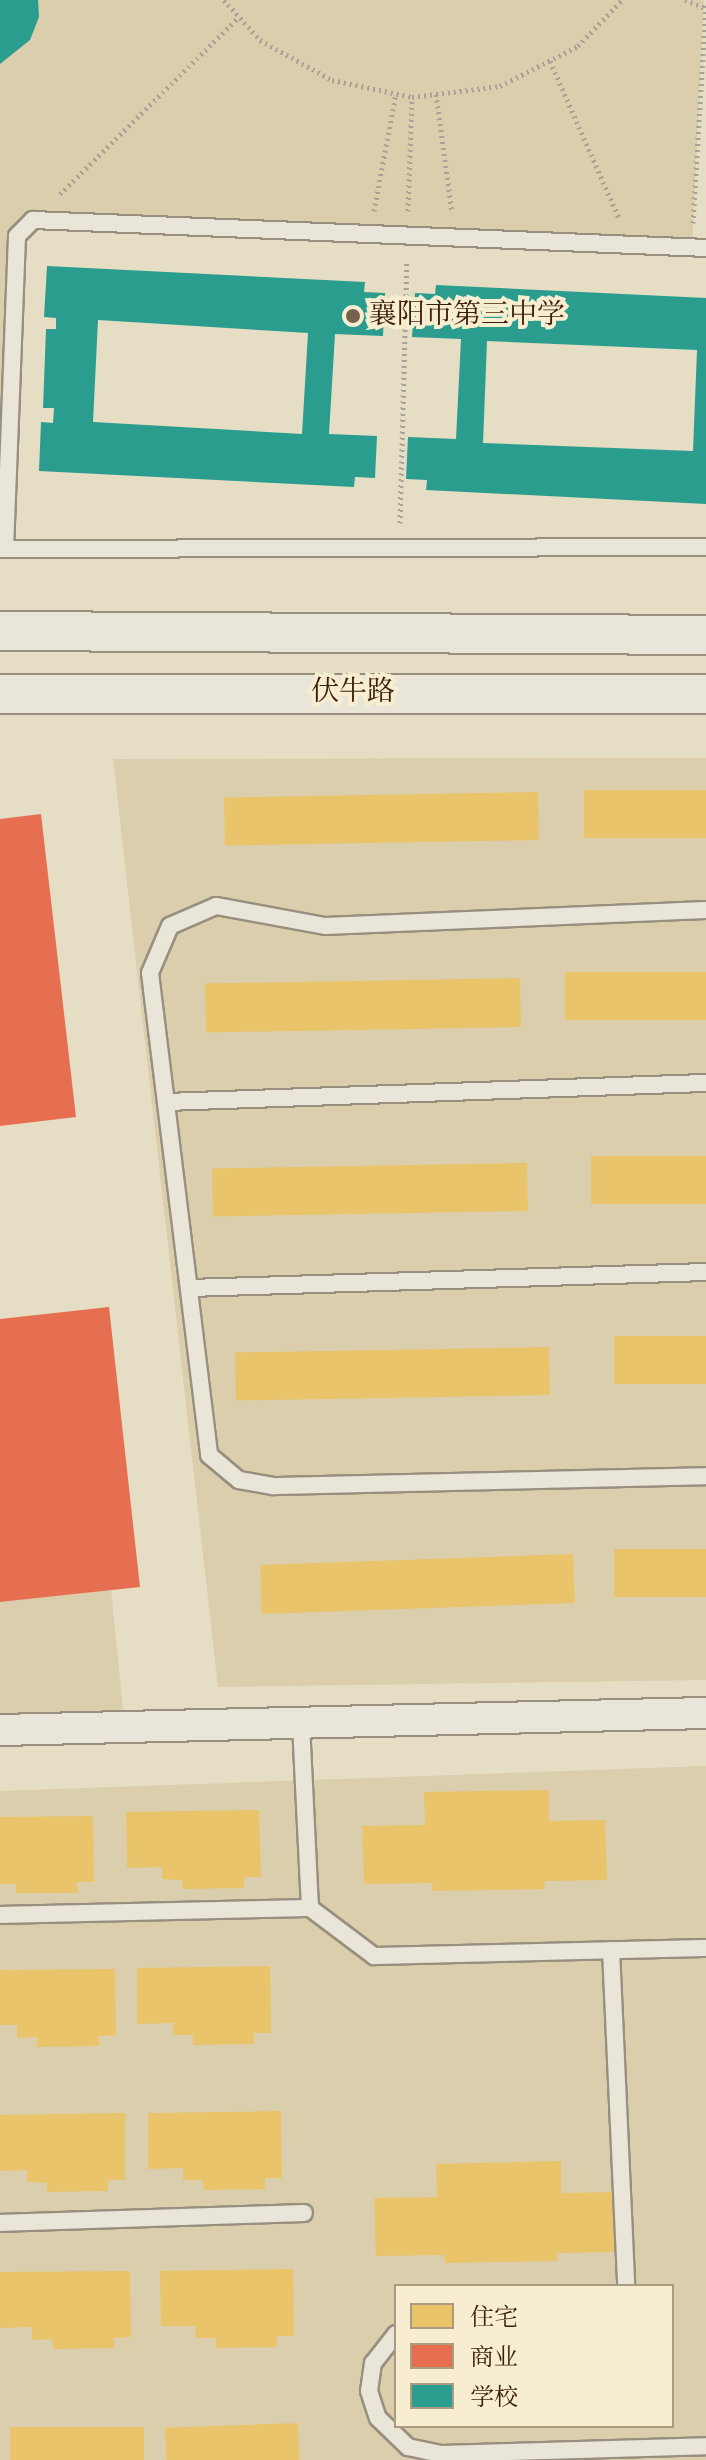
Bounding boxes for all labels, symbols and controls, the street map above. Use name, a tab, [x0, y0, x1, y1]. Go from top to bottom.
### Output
place label: 襄阳市第三中学	[369, 299, 565, 333]
marker: 襄阳市第三中学	[344, 307, 362, 325]
street label: 伏牛路	[311, 676, 395, 710]
legend	[394, 2284, 674, 2428]
text: 住宅	[470, 2302, 518, 2336]
text: 商业	[470, 2342, 518, 2376]
text: 学校	[470, 2382, 518, 2416]

